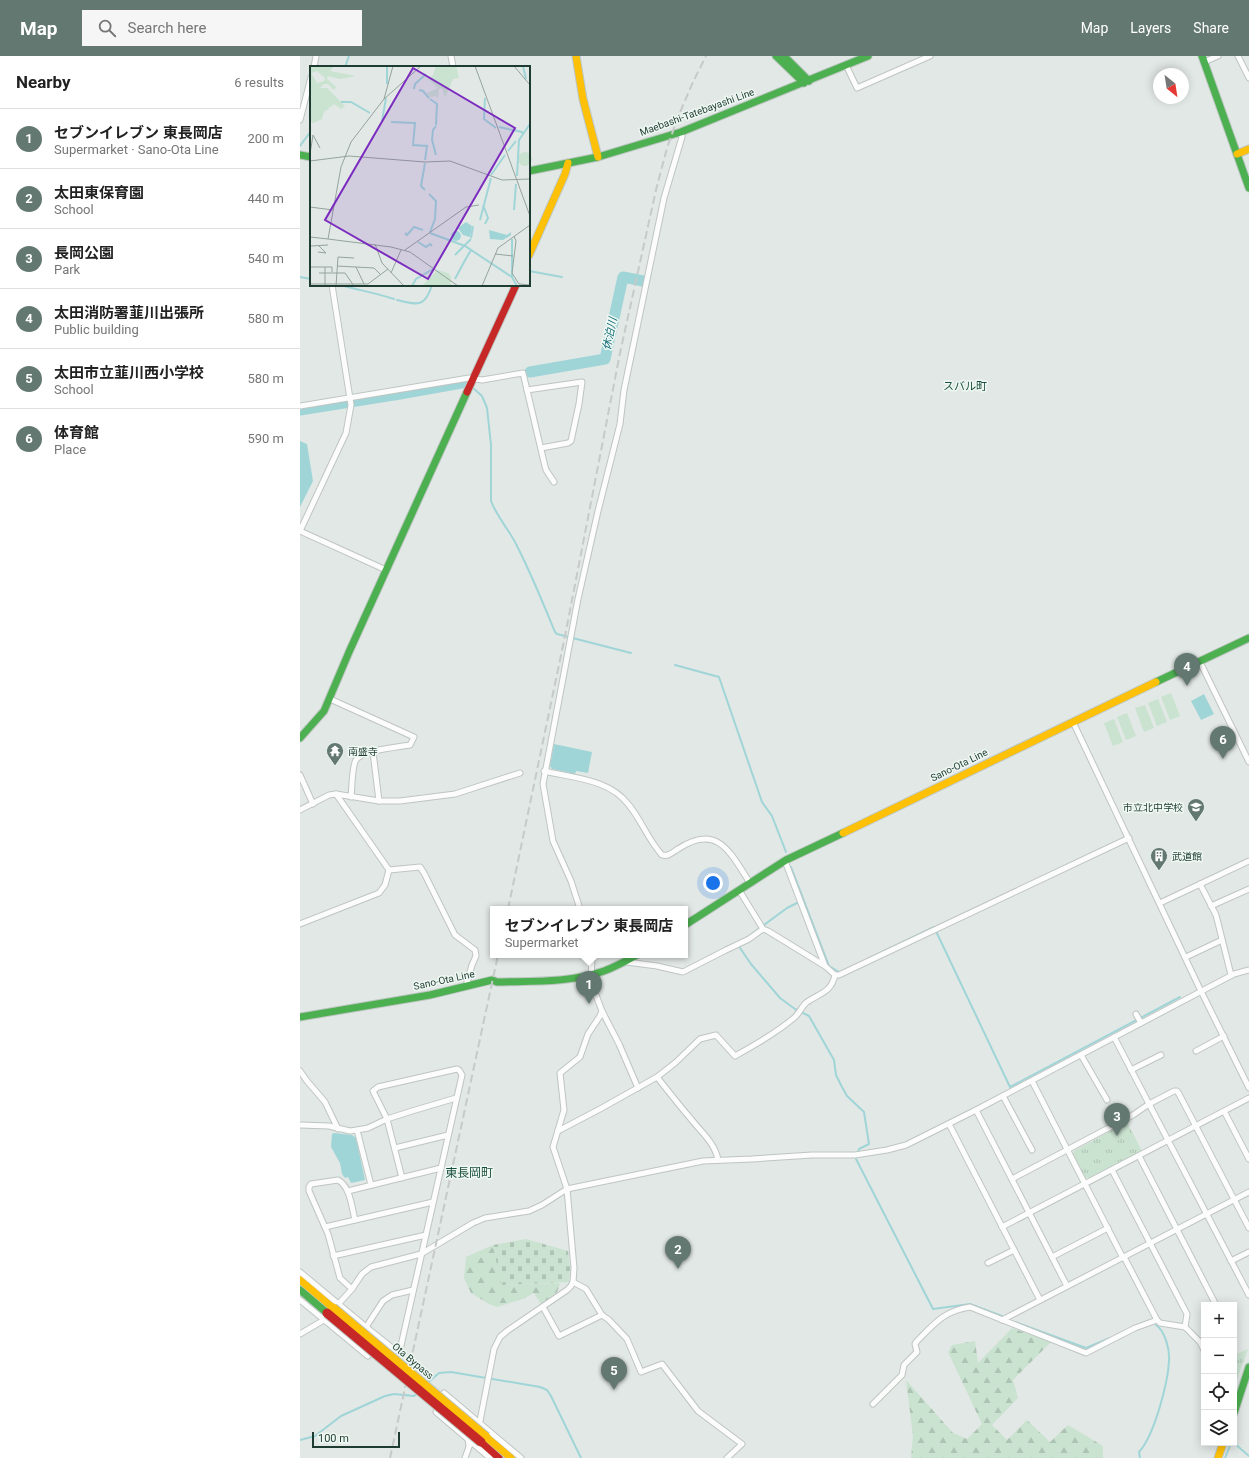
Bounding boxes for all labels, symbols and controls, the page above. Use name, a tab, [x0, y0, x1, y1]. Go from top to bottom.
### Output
search box	[82, 10, 362, 46]
text: Map	[20, 17, 58, 40]
icon: search	[96, 17, 118, 39]
text: Search here	[128, 19, 206, 37]
text: Map	[1081, 20, 1108, 36]
text: Layers	[1130, 20, 1171, 36]
text: Share	[1193, 20, 1229, 36]
inset map	[310, 66, 530, 286]
north arrow	[1153, 68, 1189, 104]
text: Nearby	[16, 72, 71, 92]
text: 6 results	[234, 75, 284, 90]
street label: Maebashi-Tatebayashi Line	[638, 86, 756, 138]
text: セブンイレブン 東長岡店	[54, 124, 223, 142]
text: 1	[25, 131, 33, 146]
text: 200 m	[247, 131, 284, 146]
text: Supermarket · Sano-Ota Line	[54, 142, 219, 157]
text: 太田東保育園	[54, 184, 144, 202]
text: 2	[25, 191, 33, 206]
text: 440 m	[247, 191, 284, 206]
text: School	[54, 202, 94, 217]
text: 長岡公園	[54, 244, 114, 262]
text: 3	[25, 251, 33, 266]
text: 540 m	[247, 251, 284, 266]
text: Park	[54, 262, 80, 277]
text: 太田消防署韮川出張所	[54, 304, 204, 322]
text: 4	[25, 311, 33, 326]
text: 580 m	[247, 311, 284, 326]
water label: 休泊川	[600, 316, 620, 351]
text: Public building	[54, 322, 139, 337]
text: 太田市立韮川西小学校	[54, 364, 204, 382]
text: 5	[25, 371, 33, 386]
text: 580 m	[247, 371, 284, 386]
district label: スバル町	[943, 380, 987, 393]
text: School	[54, 382, 94, 397]
text: 体育館	[54, 424, 99, 442]
text: 6	[25, 431, 33, 446]
text: 590 m	[247, 431, 284, 446]
text: Place	[54, 442, 86, 457]
pin: 4	[1174, 653, 1200, 686]
pin: 6	[1210, 726, 1236, 759]
temple icon: 南盛寺	[325, 741, 345, 766]
place label: 南盛寺	[348, 746, 378, 757]
street label: Sano-Ota Line	[929, 746, 989, 784]
school or university icon: 市立北中学校	[1186, 797, 1206, 822]
place label: 市立北中学校	[1123, 802, 1183, 813]
building icon: 武道館	[1149, 846, 1169, 871]
place label: 武道館	[1172, 851, 1202, 862]
your location	[703, 873, 723, 893]
popup	[490, 906, 688, 958]
text: セブンイレブン 東長岡店	[505, 917, 673, 935]
text: Supermarket	[505, 935, 579, 950]
street label: Sano-Ota Line	[412, 968, 476, 992]
pin: 1	[576, 971, 602, 1004]
pin: 3	[1104, 1103, 1130, 1136]
district label: 東長岡町	[445, 1166, 493, 1180]
pin: 2	[665, 1236, 691, 1269]
map controls	[1201, 1302, 1237, 1446]
button: +	[1201, 1302, 1237, 1338]
button: −	[1201, 1338, 1237, 1374]
street label: Ota Bypass	[390, 1341, 436, 1381]
pin: 5	[601, 1357, 627, 1390]
button: locate	[1201, 1374, 1237, 1410]
button: layers	[1201, 1410, 1237, 1446]
scale bar	[312, 1430, 400, 1449]
text: 100 m	[318, 1432, 349, 1445]

